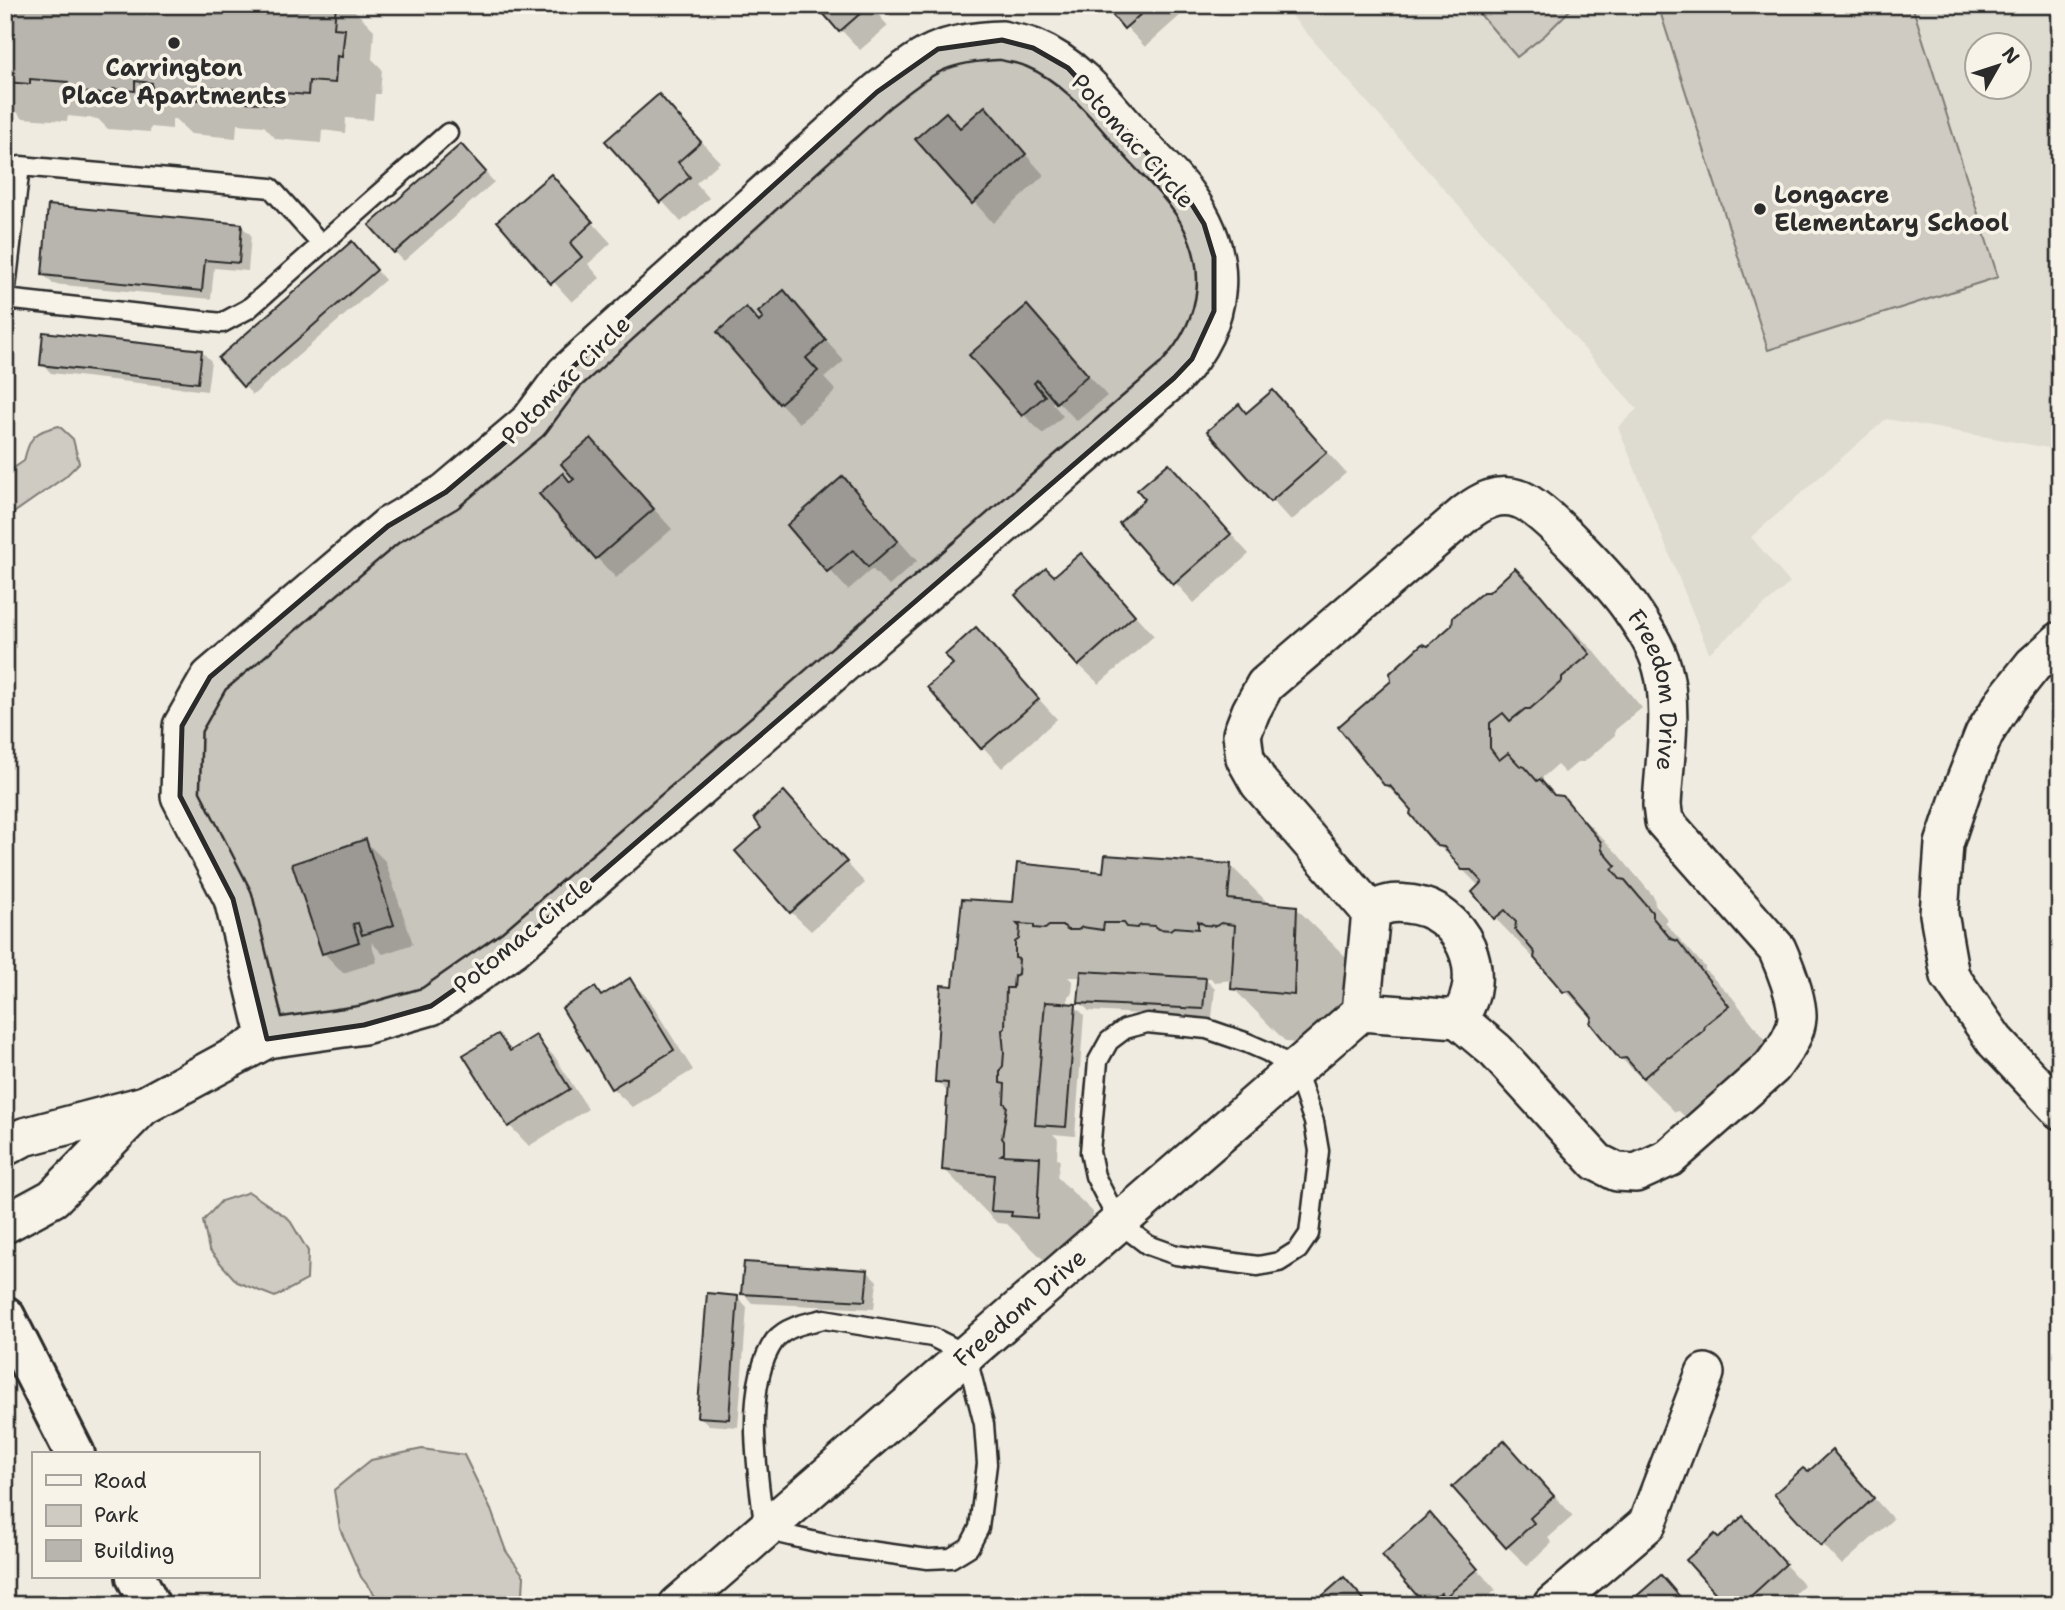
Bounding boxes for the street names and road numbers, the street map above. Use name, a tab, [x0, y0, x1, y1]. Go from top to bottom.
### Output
street label: Potomac Circle	[1064, 67, 1202, 215]
street label: Potomac Circle	[494, 308, 638, 452]
street label: Freedom Drive	[1620, 603, 1684, 772]
street label: Potomac Circle	[447, 869, 599, 1001]
street label: Freedom Drive	[947, 1241, 1093, 1375]

